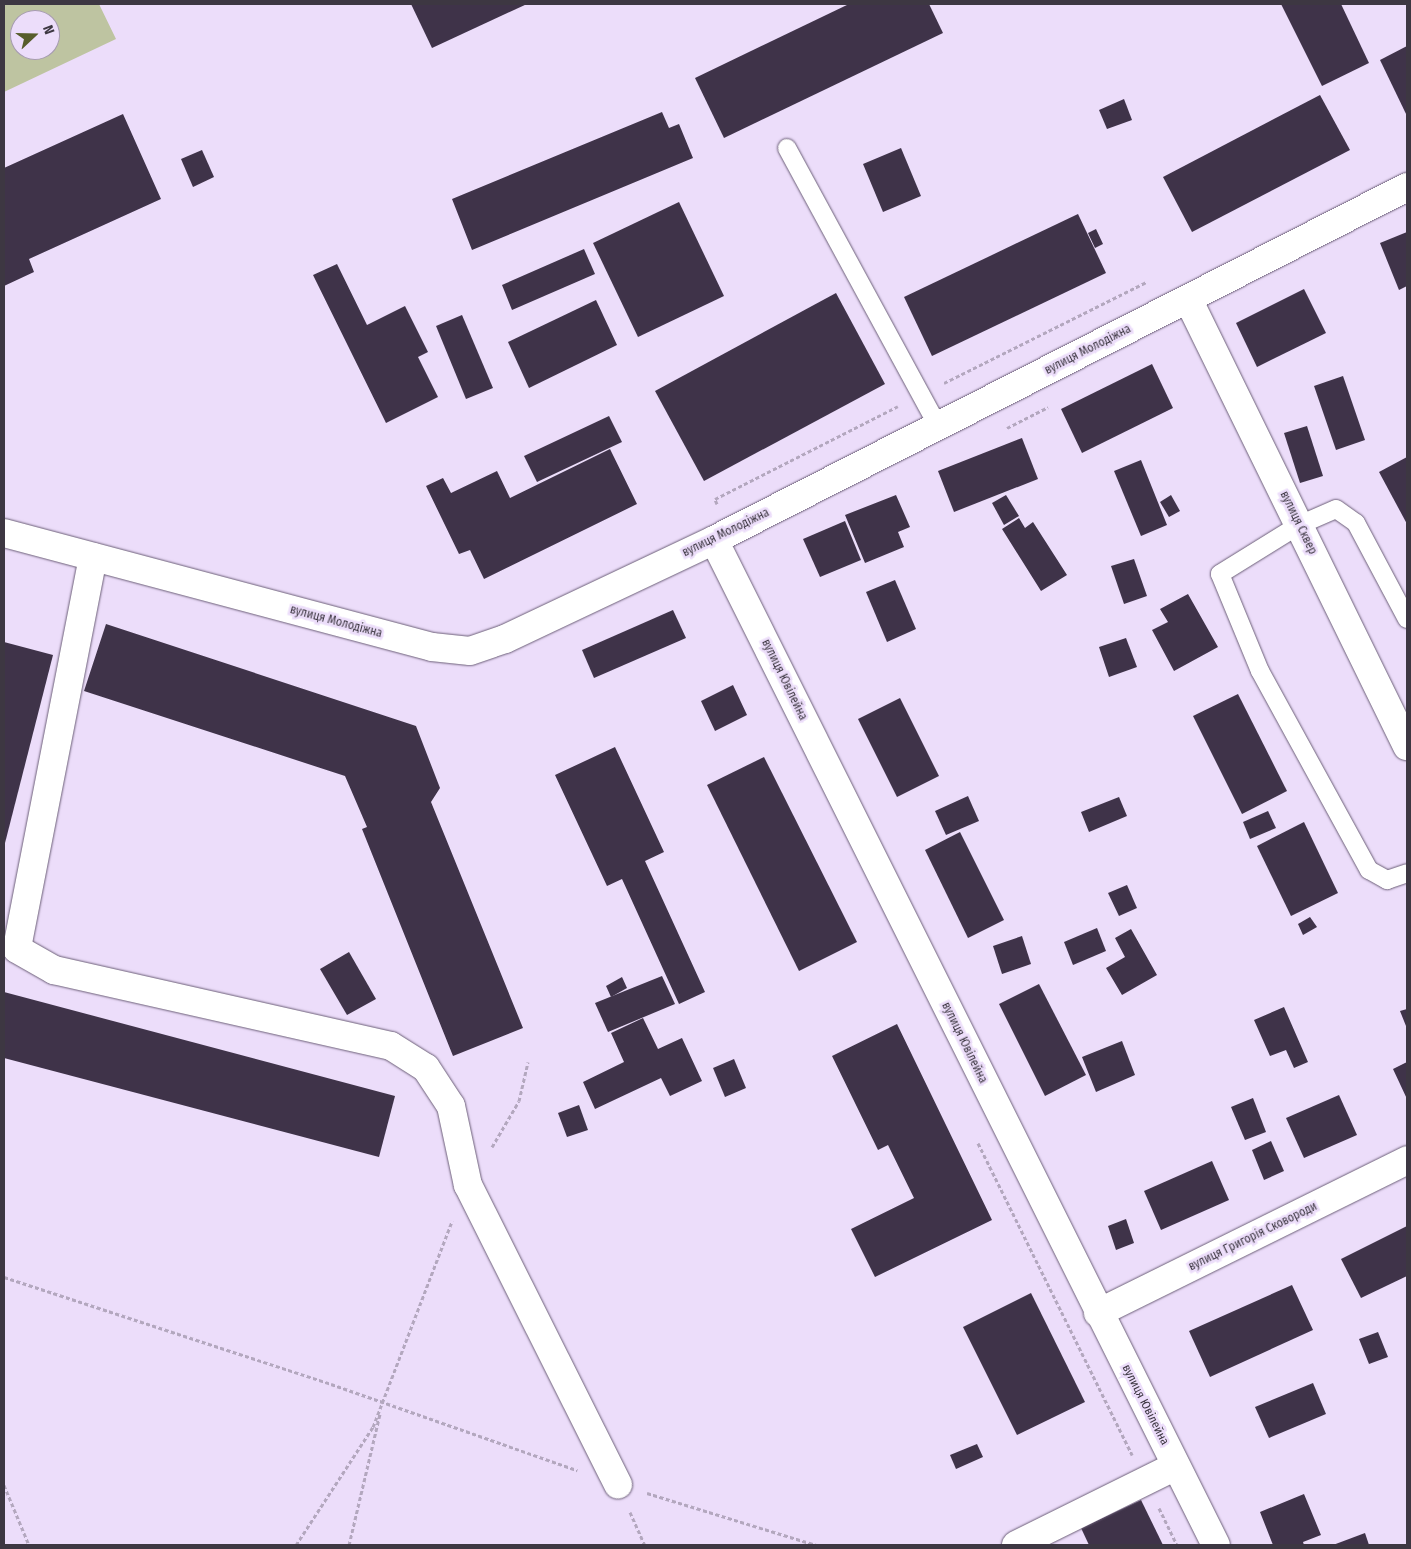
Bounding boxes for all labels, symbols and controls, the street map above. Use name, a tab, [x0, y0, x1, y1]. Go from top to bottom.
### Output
north arrow	[10, 10, 60, 60]
text: N	[39, 23, 58, 37]
street label: вулиця Молодіжна	[1042, 322, 1134, 378]
street label: вулиця Сквер	[1276, 489, 1320, 557]
street label: вулиця Молодіжна	[680, 506, 772, 560]
street label: вулиця Молодіжна	[288, 603, 384, 641]
street label: вулиця Ювілейна	[758, 637, 810, 723]
street label: вулиця Ювілейна	[938, 1000, 990, 1086]
street label: вулиця Григорія Сковороди	[1186, 1200, 1320, 1274]
street label: вулиця Ювілейна	[1118, 1362, 1172, 1448]

